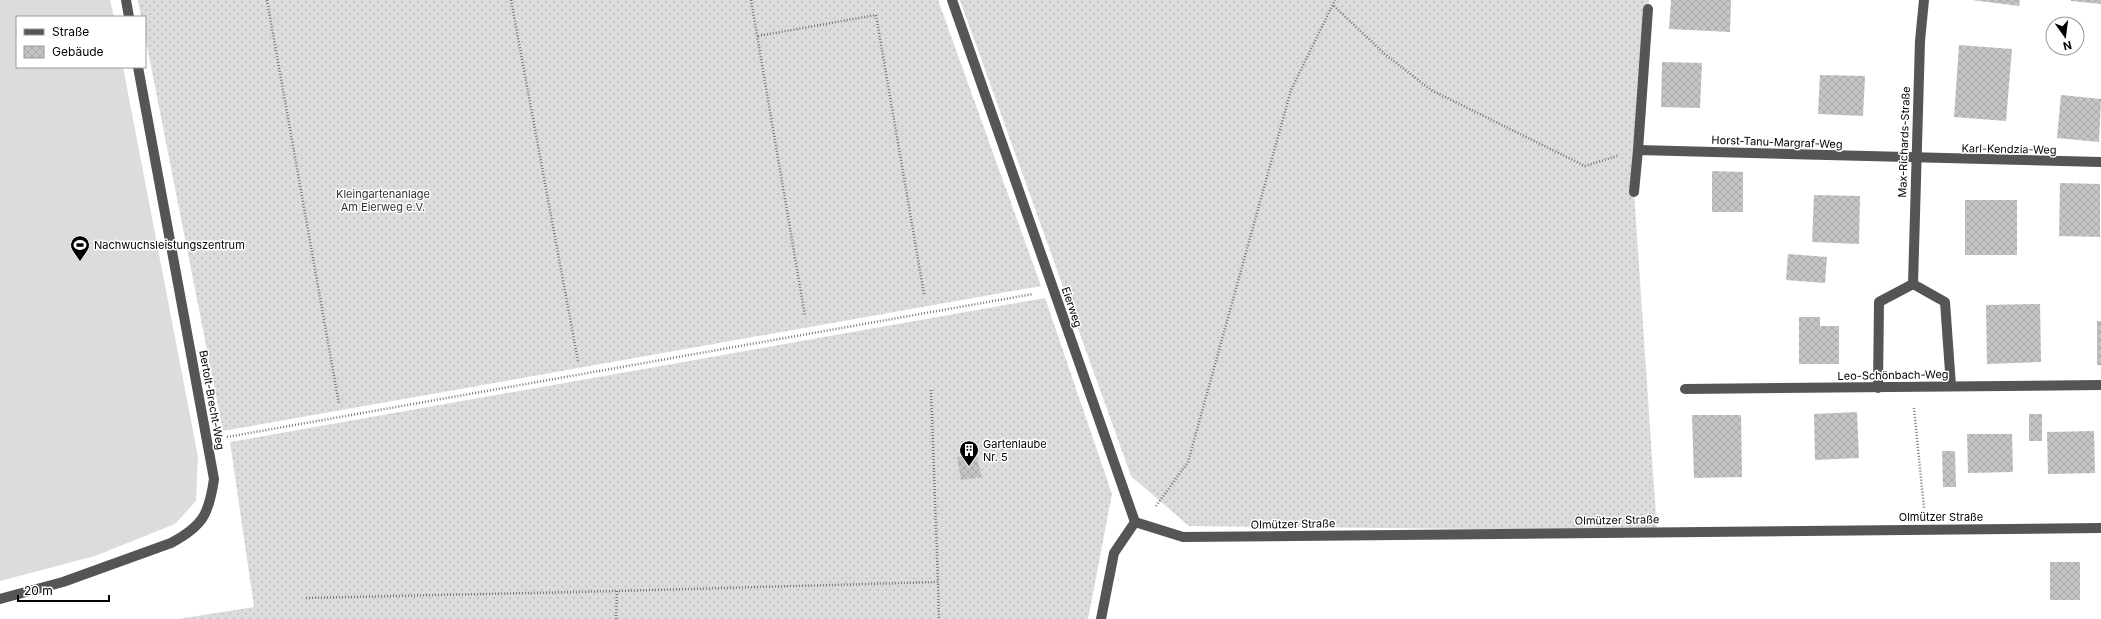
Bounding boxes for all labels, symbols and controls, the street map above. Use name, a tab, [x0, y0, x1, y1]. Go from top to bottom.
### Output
legend	[16, 16, 146, 68]
north arrow	[2045, 16, 2085, 56]
text: Straße	[52, 24, 89, 39]
text: N	[2062, 38, 2073, 54]
text: Gebäude	[52, 44, 104, 59]
street label: Max-Richards-Straße	[1895, 86, 1913, 198]
street label: Horst-Tanu-Margraf-Weg	[1711, 133, 1843, 151]
street label: Karl-Kendzia-Weg	[1961, 141, 2057, 157]
park label: Kleingartenanlage Am Eierweg e.V.	[336, 187, 430, 214]
sports icon: Nachwuchsleistungszentrum	[69, 234, 91, 262]
place label: Nachwuchsleistungszentrum	[94, 238, 245, 252]
street label: Eierweg	[1059, 285, 1085, 329]
street label: Bertolt-Brecht-Weg	[196, 349, 228, 451]
street label: Leo-Schönbach-Weg	[1837, 367, 1949, 383]
place label: Gartenlaube Nr. 5	[983, 437, 1047, 464]
building icon: Gartenlaube Nr. 5	[958, 439, 980, 467]
street label: Olmützer Straße	[1899, 510, 1983, 524]
street label: Olmützer Straße	[1575, 512, 1659, 528]
street label: Olmützer Straße	[1251, 516, 1335, 532]
scale bar	[18, 577, 109, 603]
text: 20 m	[24, 583, 53, 598]

